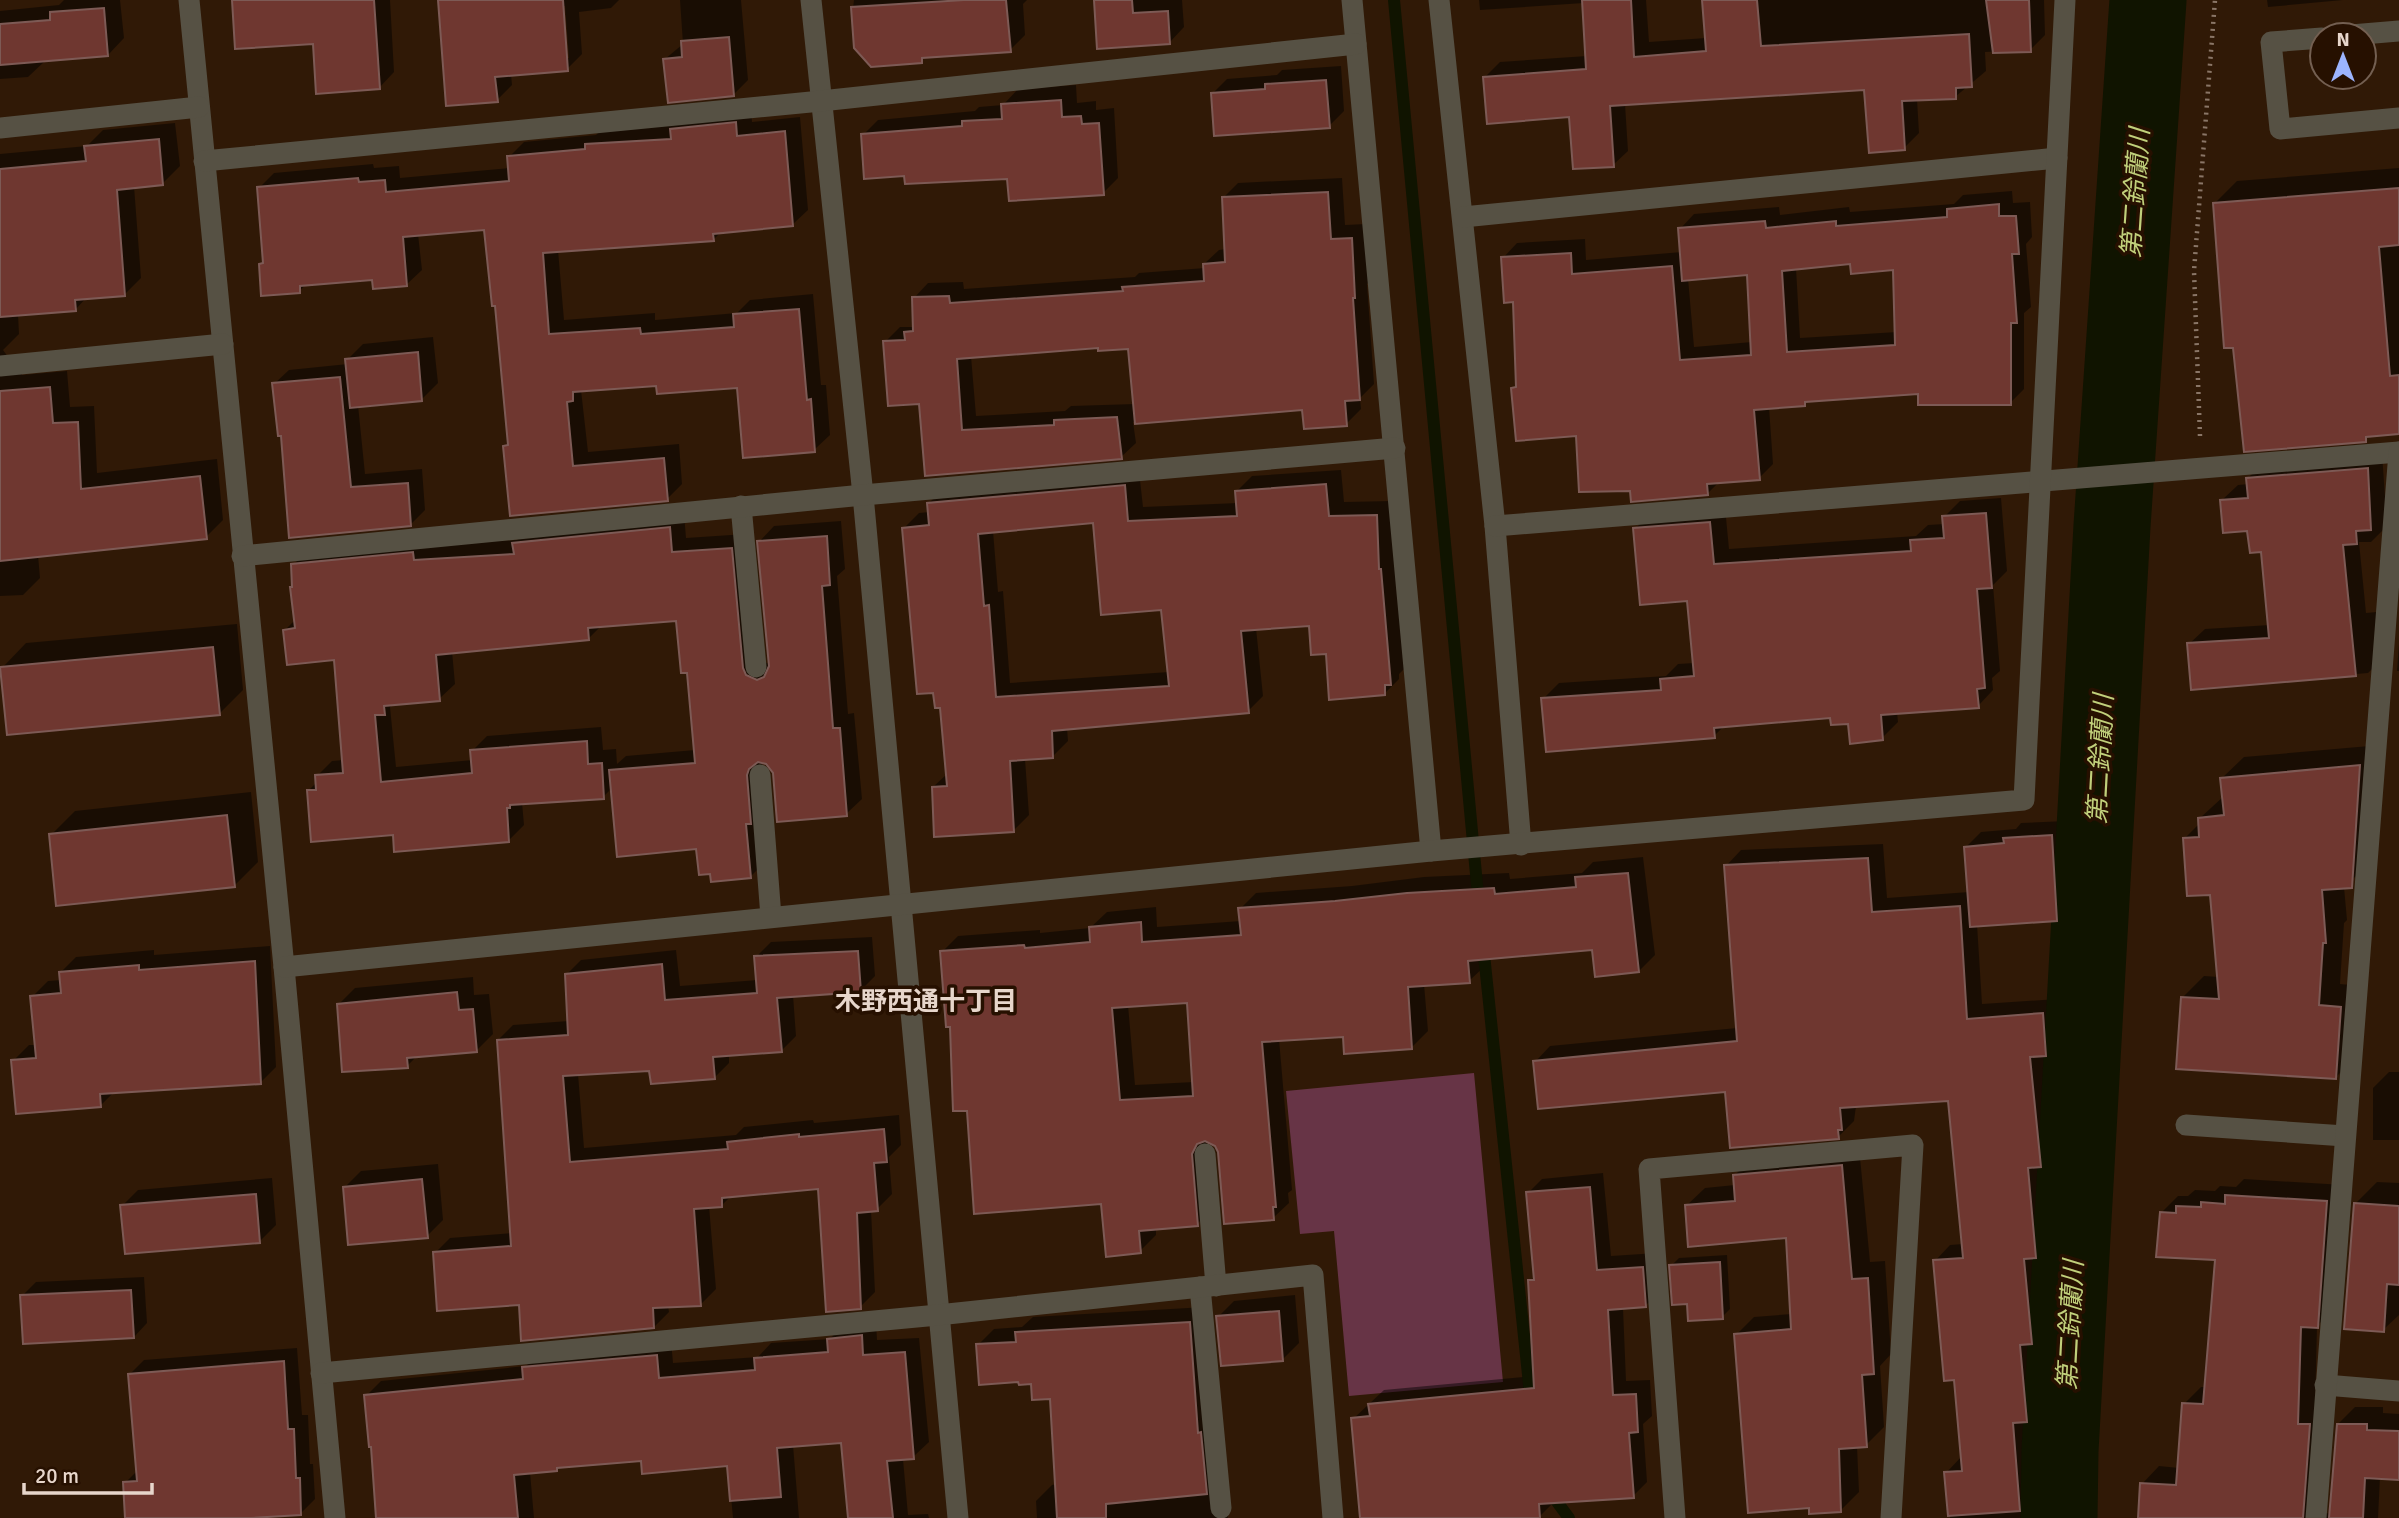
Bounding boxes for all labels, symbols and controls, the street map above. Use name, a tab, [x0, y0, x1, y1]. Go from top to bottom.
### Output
north arrow	[2308, 21, 2378, 91]
text: N	[2336, 28, 2350, 52]
water label: 第二鈴蘭川	[2116, 124, 2157, 259]
water label: 第二鈴蘭川	[2082, 690, 2121, 825]
district label: 木野西通十丁目	[835, 986, 1017, 1018]
water label: 第二鈴蘭川	[2052, 1256, 2091, 1391]
scale bar	[24, 1452, 152, 1496]
text: 20 m	[35, 1463, 79, 1489]

